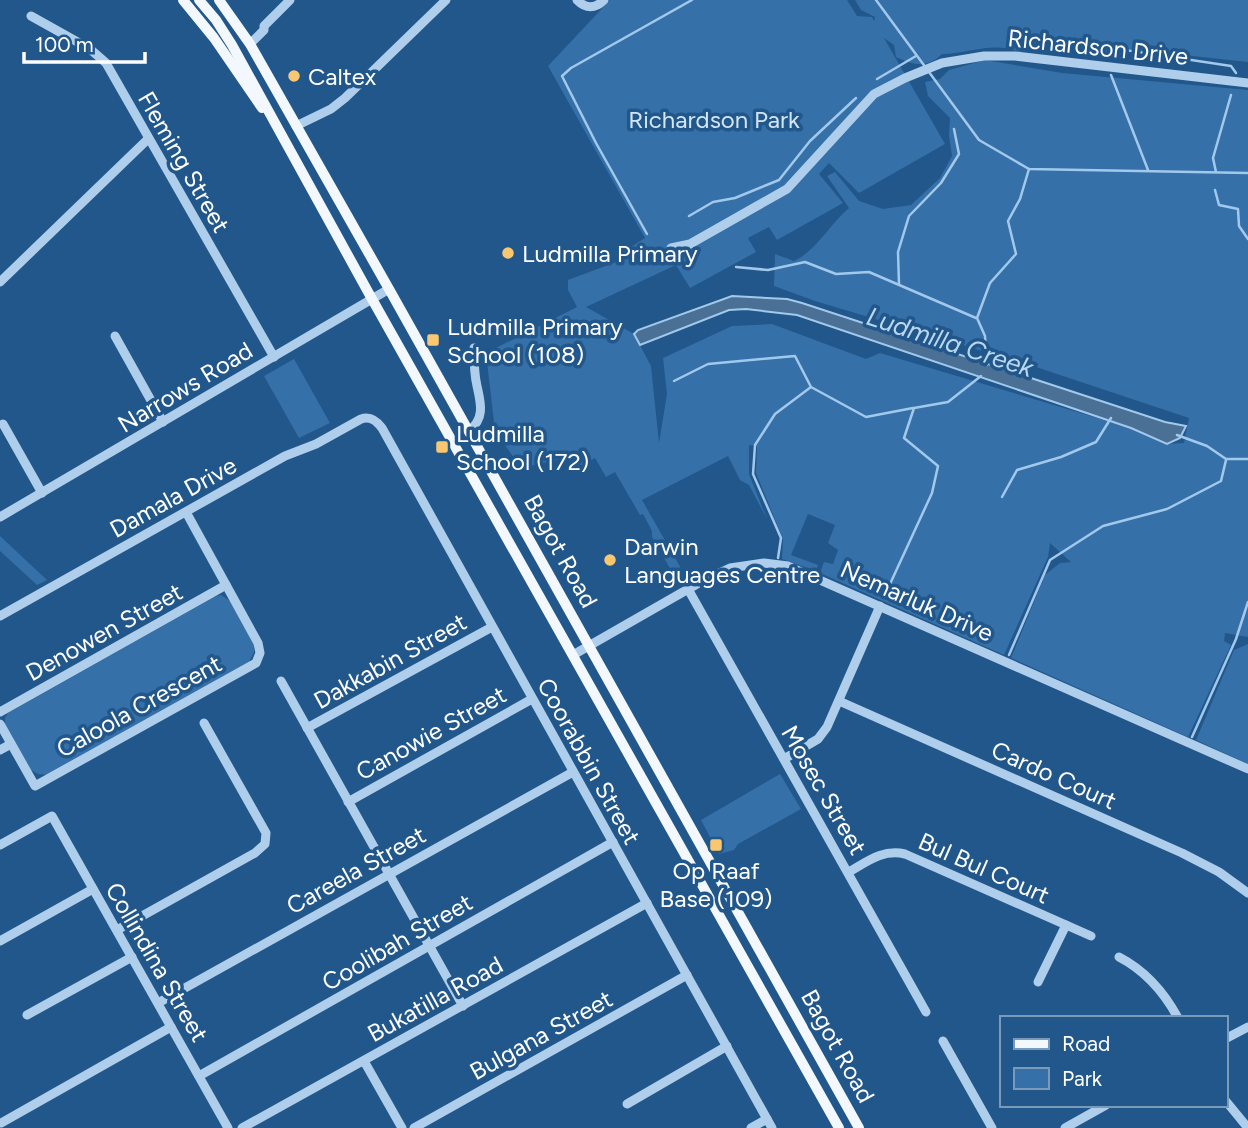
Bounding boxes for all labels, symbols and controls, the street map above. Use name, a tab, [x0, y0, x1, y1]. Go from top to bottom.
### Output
scale bar	[24, 21, 145, 65]
street label: Richardson Drive	[1006, 23, 1190, 71]
text: 100 m	[35, 32, 94, 57]
place label: Caltex	[308, 62, 377, 91]
marker: Caltex	[286, 68, 302, 84]
street label: Fleming Street	[132, 86, 236, 238]
park label: Richardson Park	[628, 105, 800, 134]
place label: Ludmilla Primary	[522, 239, 698, 268]
marker: Ludmilla Primary	[500, 245, 516, 261]
water label: Ludmilla Creek	[863, 300, 1039, 384]
place label: Ludmilla Primary School (108)	[447, 312, 623, 369]
marker: Ludmilla Primary School (108)	[425, 332, 441, 348]
street label: Narrows Road	[112, 335, 258, 439]
place label: Ludmilla School (172)	[456, 419, 589, 476]
marker: Ludmilla School (172)	[434, 439, 450, 455]
street label: Damala Drive	[105, 450, 241, 544]
street label: Bagot Road	[518, 489, 604, 613]
place label: Darwin Languages Centre	[624, 532, 820, 589]
marker: Darwin Languages Centre	[602, 552, 618, 568]
street label: Nemarluk Drive	[836, 554, 998, 648]
street label: Denowen Street	[21, 577, 187, 687]
street label: Dakkabin Street	[309, 607, 471, 715]
street label: Caloola Crescent	[51, 649, 227, 763]
street label: Coorabbin Street	[531, 673, 647, 849]
street label: Canowie Street	[351, 680, 511, 786]
street label: Mosec Street	[775, 720, 873, 860]
street label: Cardo Court	[987, 735, 1121, 815]
street label: Careela Street	[281, 820, 431, 920]
street label: Bul Bul Court	[914, 826, 1054, 910]
marker: Op Raaf Base (109)	[708, 837, 724, 853]
place label: Op Raaf Base (109)	[660, 856, 772, 913]
street label: Collindina Street	[100, 877, 214, 1047]
street label: Coolibah Street	[317, 887, 477, 997]
street label: Bukatilla Road	[362, 950, 508, 1048]
street label: Bulgana Street	[465, 984, 617, 1086]
street label: Bagot Road	[795, 984, 881, 1108]
legend	[1000, 1016, 1227, 1107]
text: Road	[1062, 1031, 1110, 1056]
text: Park	[1062, 1066, 1103, 1091]

